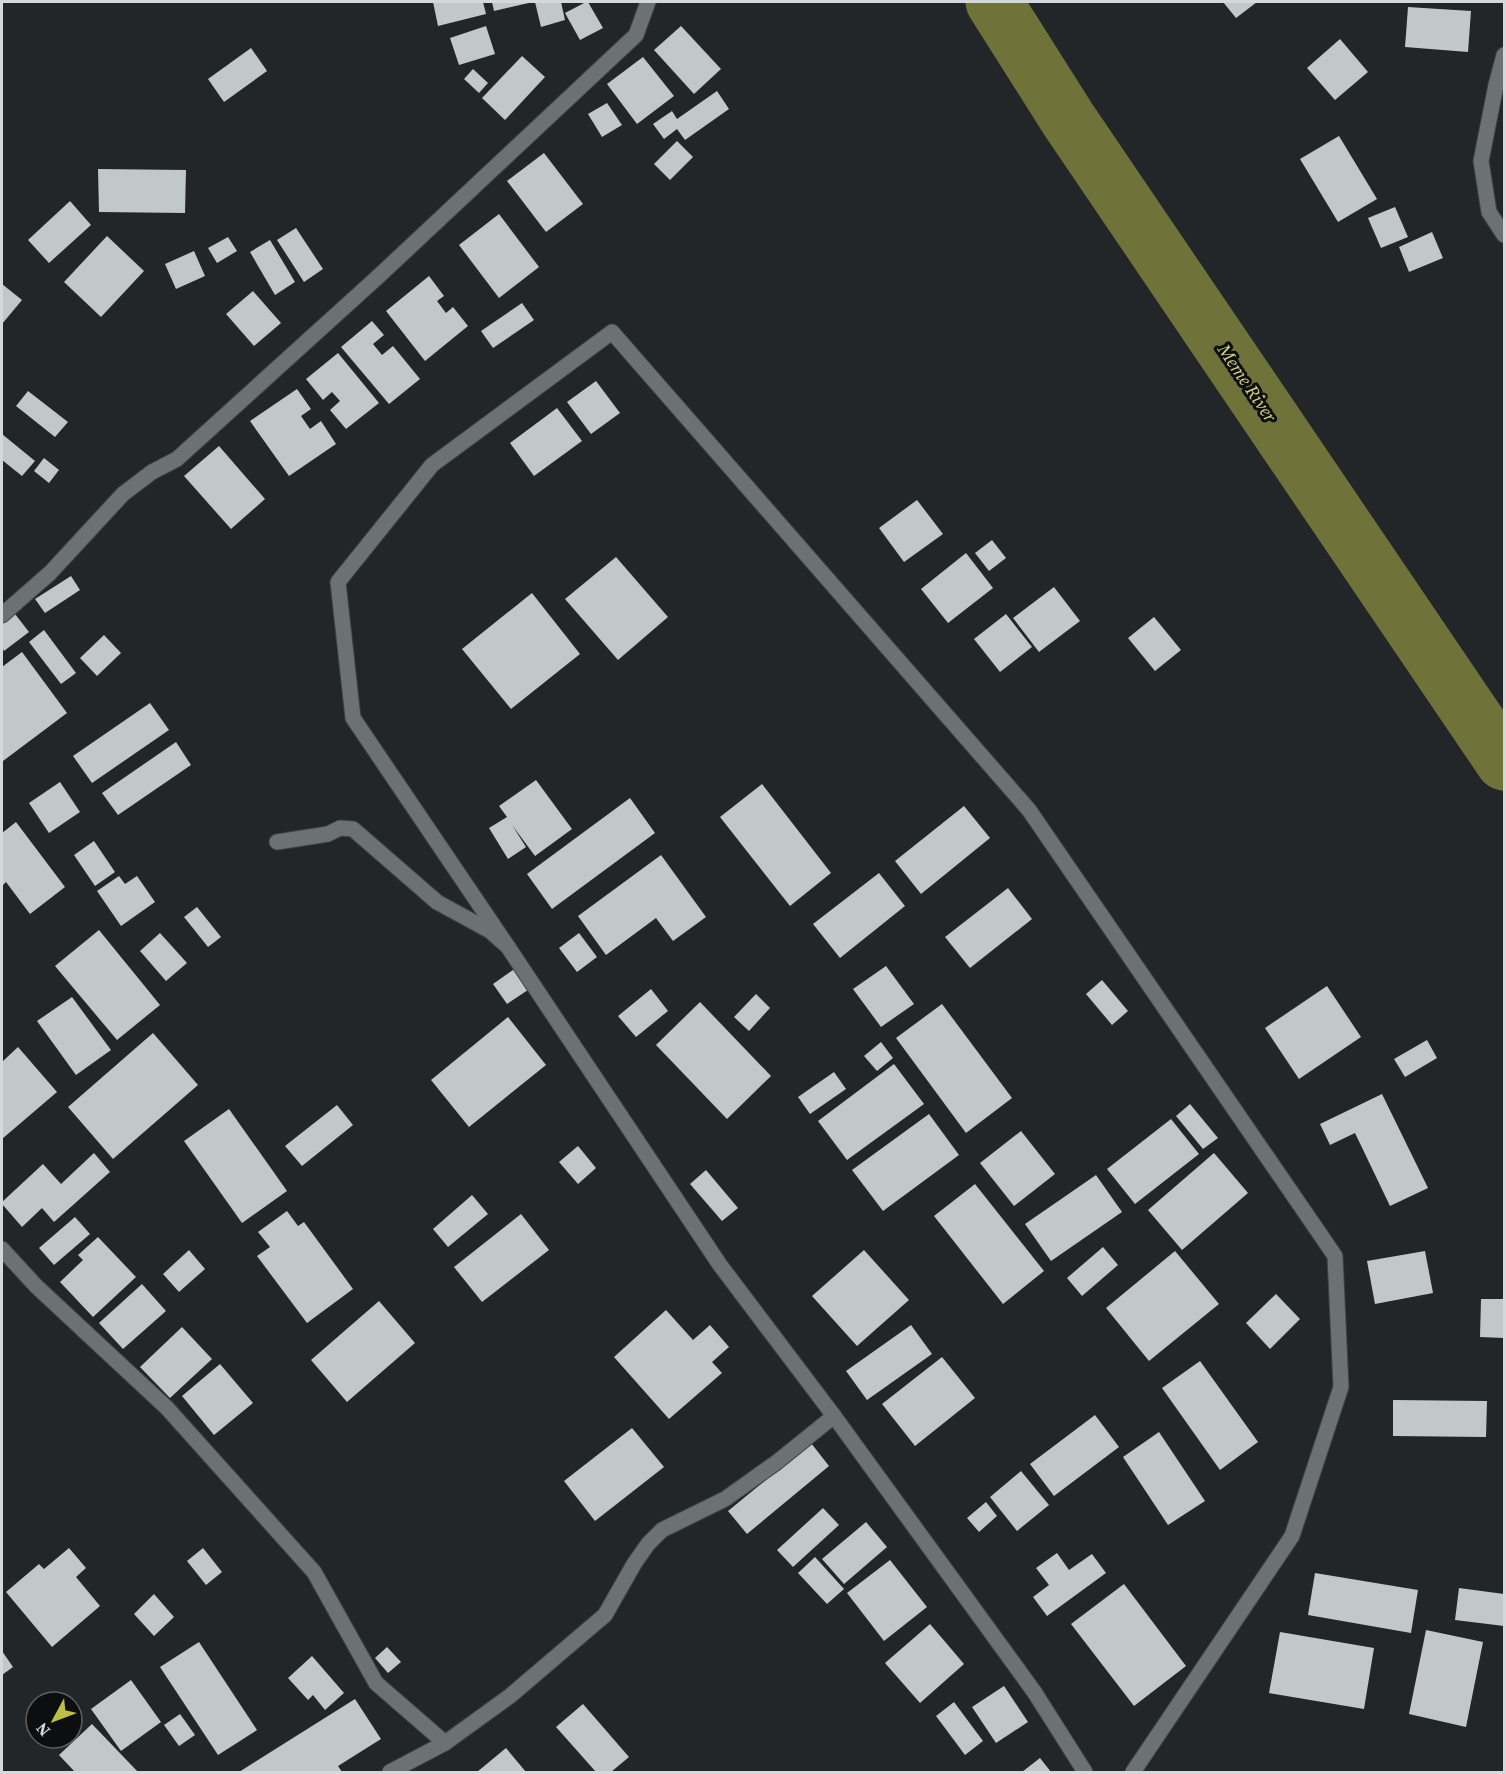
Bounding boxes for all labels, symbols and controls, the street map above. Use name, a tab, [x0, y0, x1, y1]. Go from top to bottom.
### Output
water label: Meme River	[1211, 338, 1283, 428]
north arrow	[24, 1690, 84, 1750]
text: N	[30, 1718, 55, 1741]

